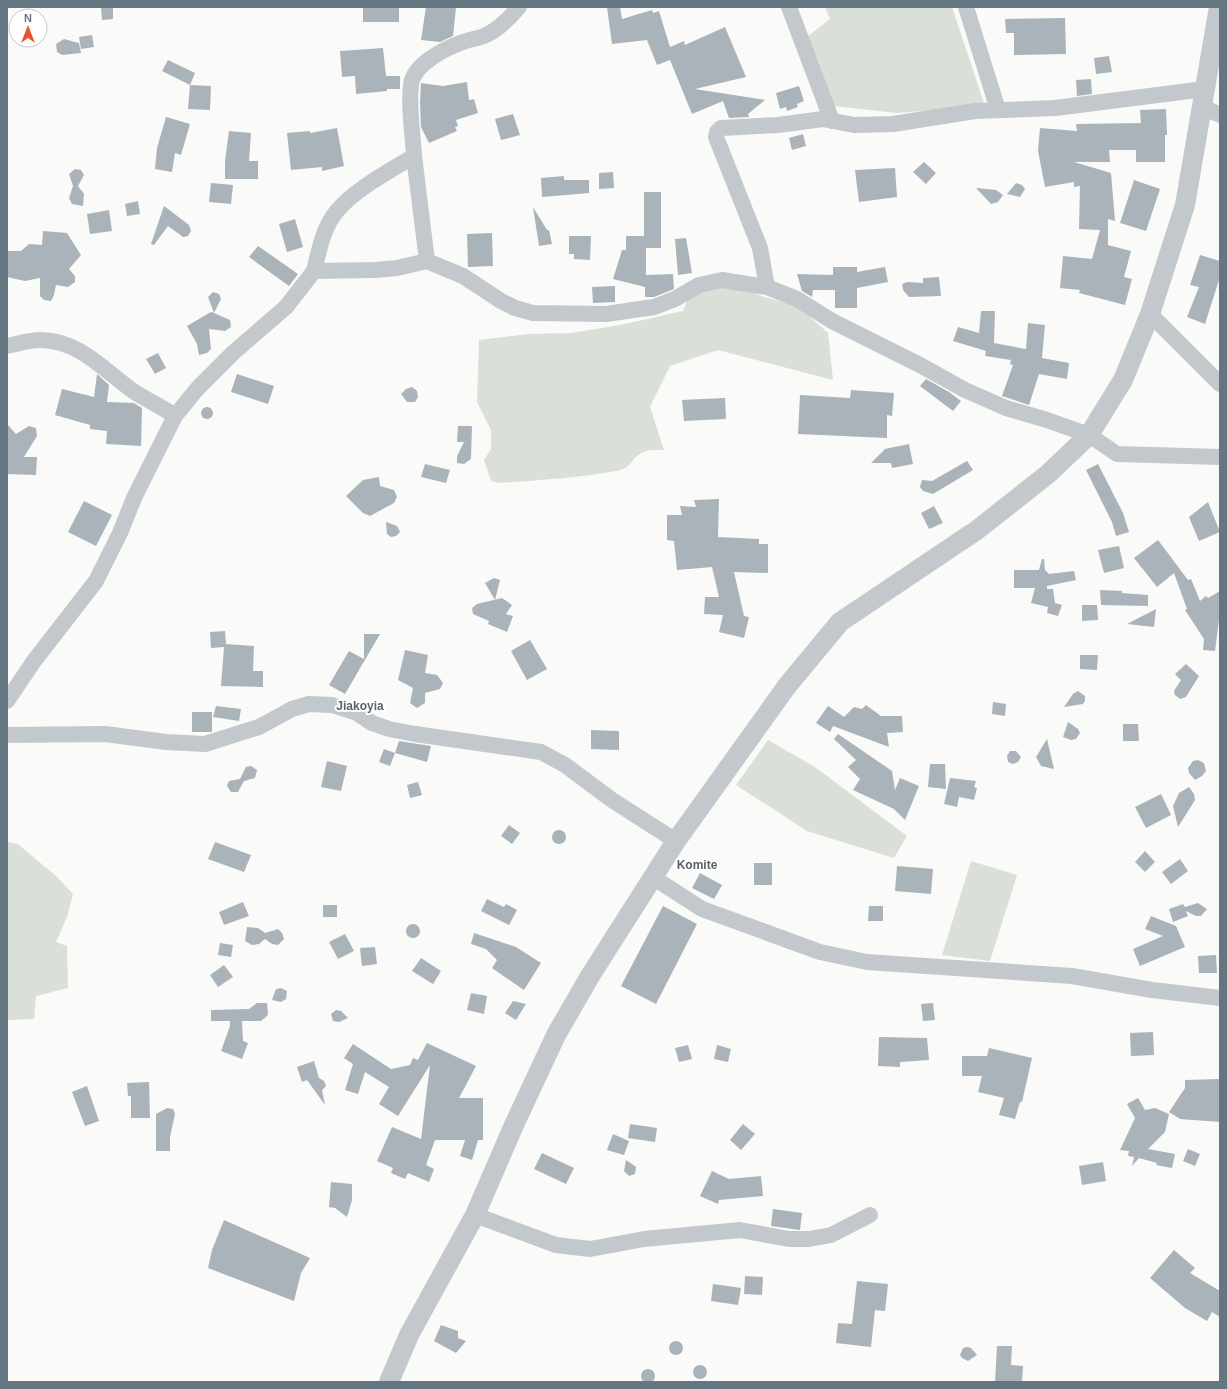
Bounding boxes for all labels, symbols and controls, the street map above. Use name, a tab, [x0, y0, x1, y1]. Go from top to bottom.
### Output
north arrow	[8, 8, 48, 48]
text: N	[24, 12, 32, 24]
district label: Jiakoyia	[336, 699, 384, 713]
district label: Komite	[677, 858, 718, 872]

